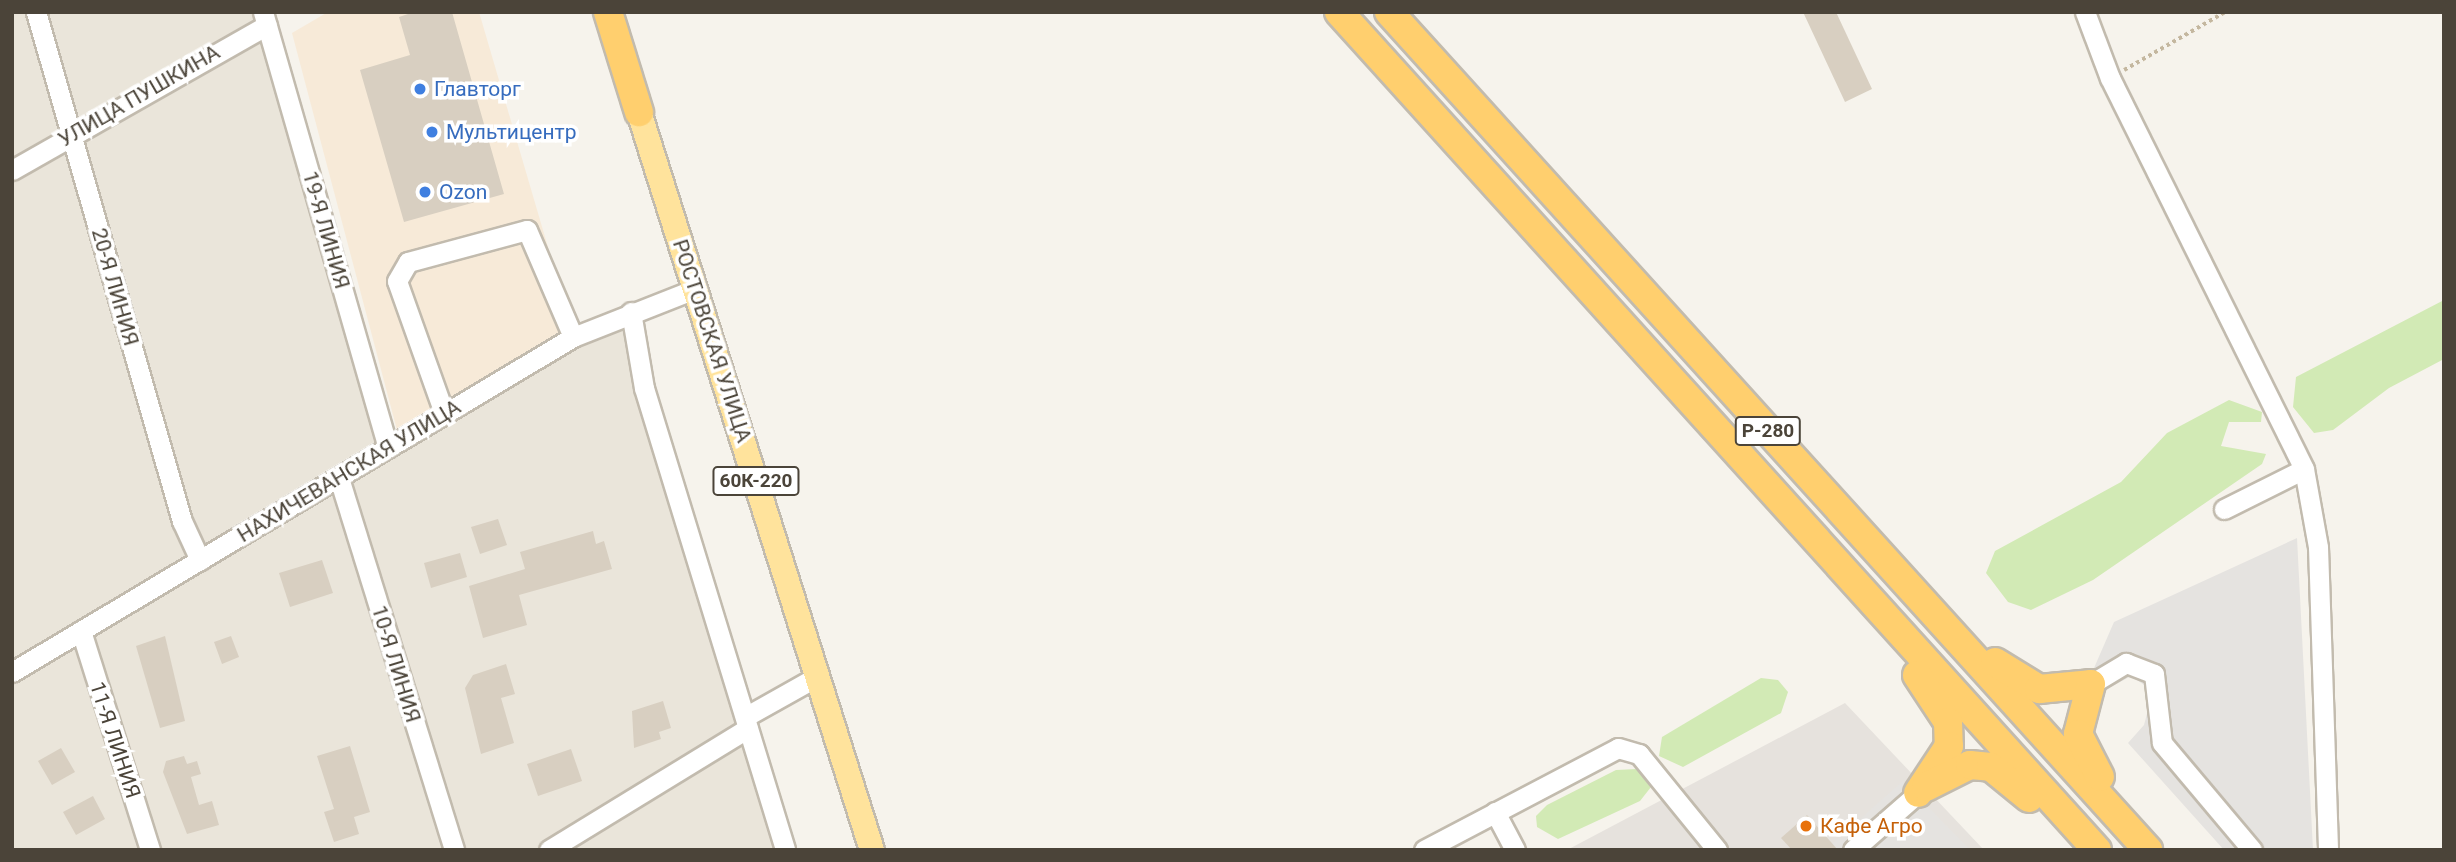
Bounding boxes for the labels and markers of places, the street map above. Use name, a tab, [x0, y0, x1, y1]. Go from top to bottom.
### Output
place label: Главторг	[434, 76, 521, 102]
marker: Главторг	[412, 81, 428, 97]
place label: Мультицентр	[446, 119, 576, 145]
marker: Мультицентр	[424, 124, 440, 140]
place label: Ozon	[439, 179, 487, 205]
marker: Ozon	[417, 184, 433, 200]
place label: Кафе Агро	[1820, 813, 1923, 839]
marker: Кафе Агро	[1798, 818, 1814, 834]

